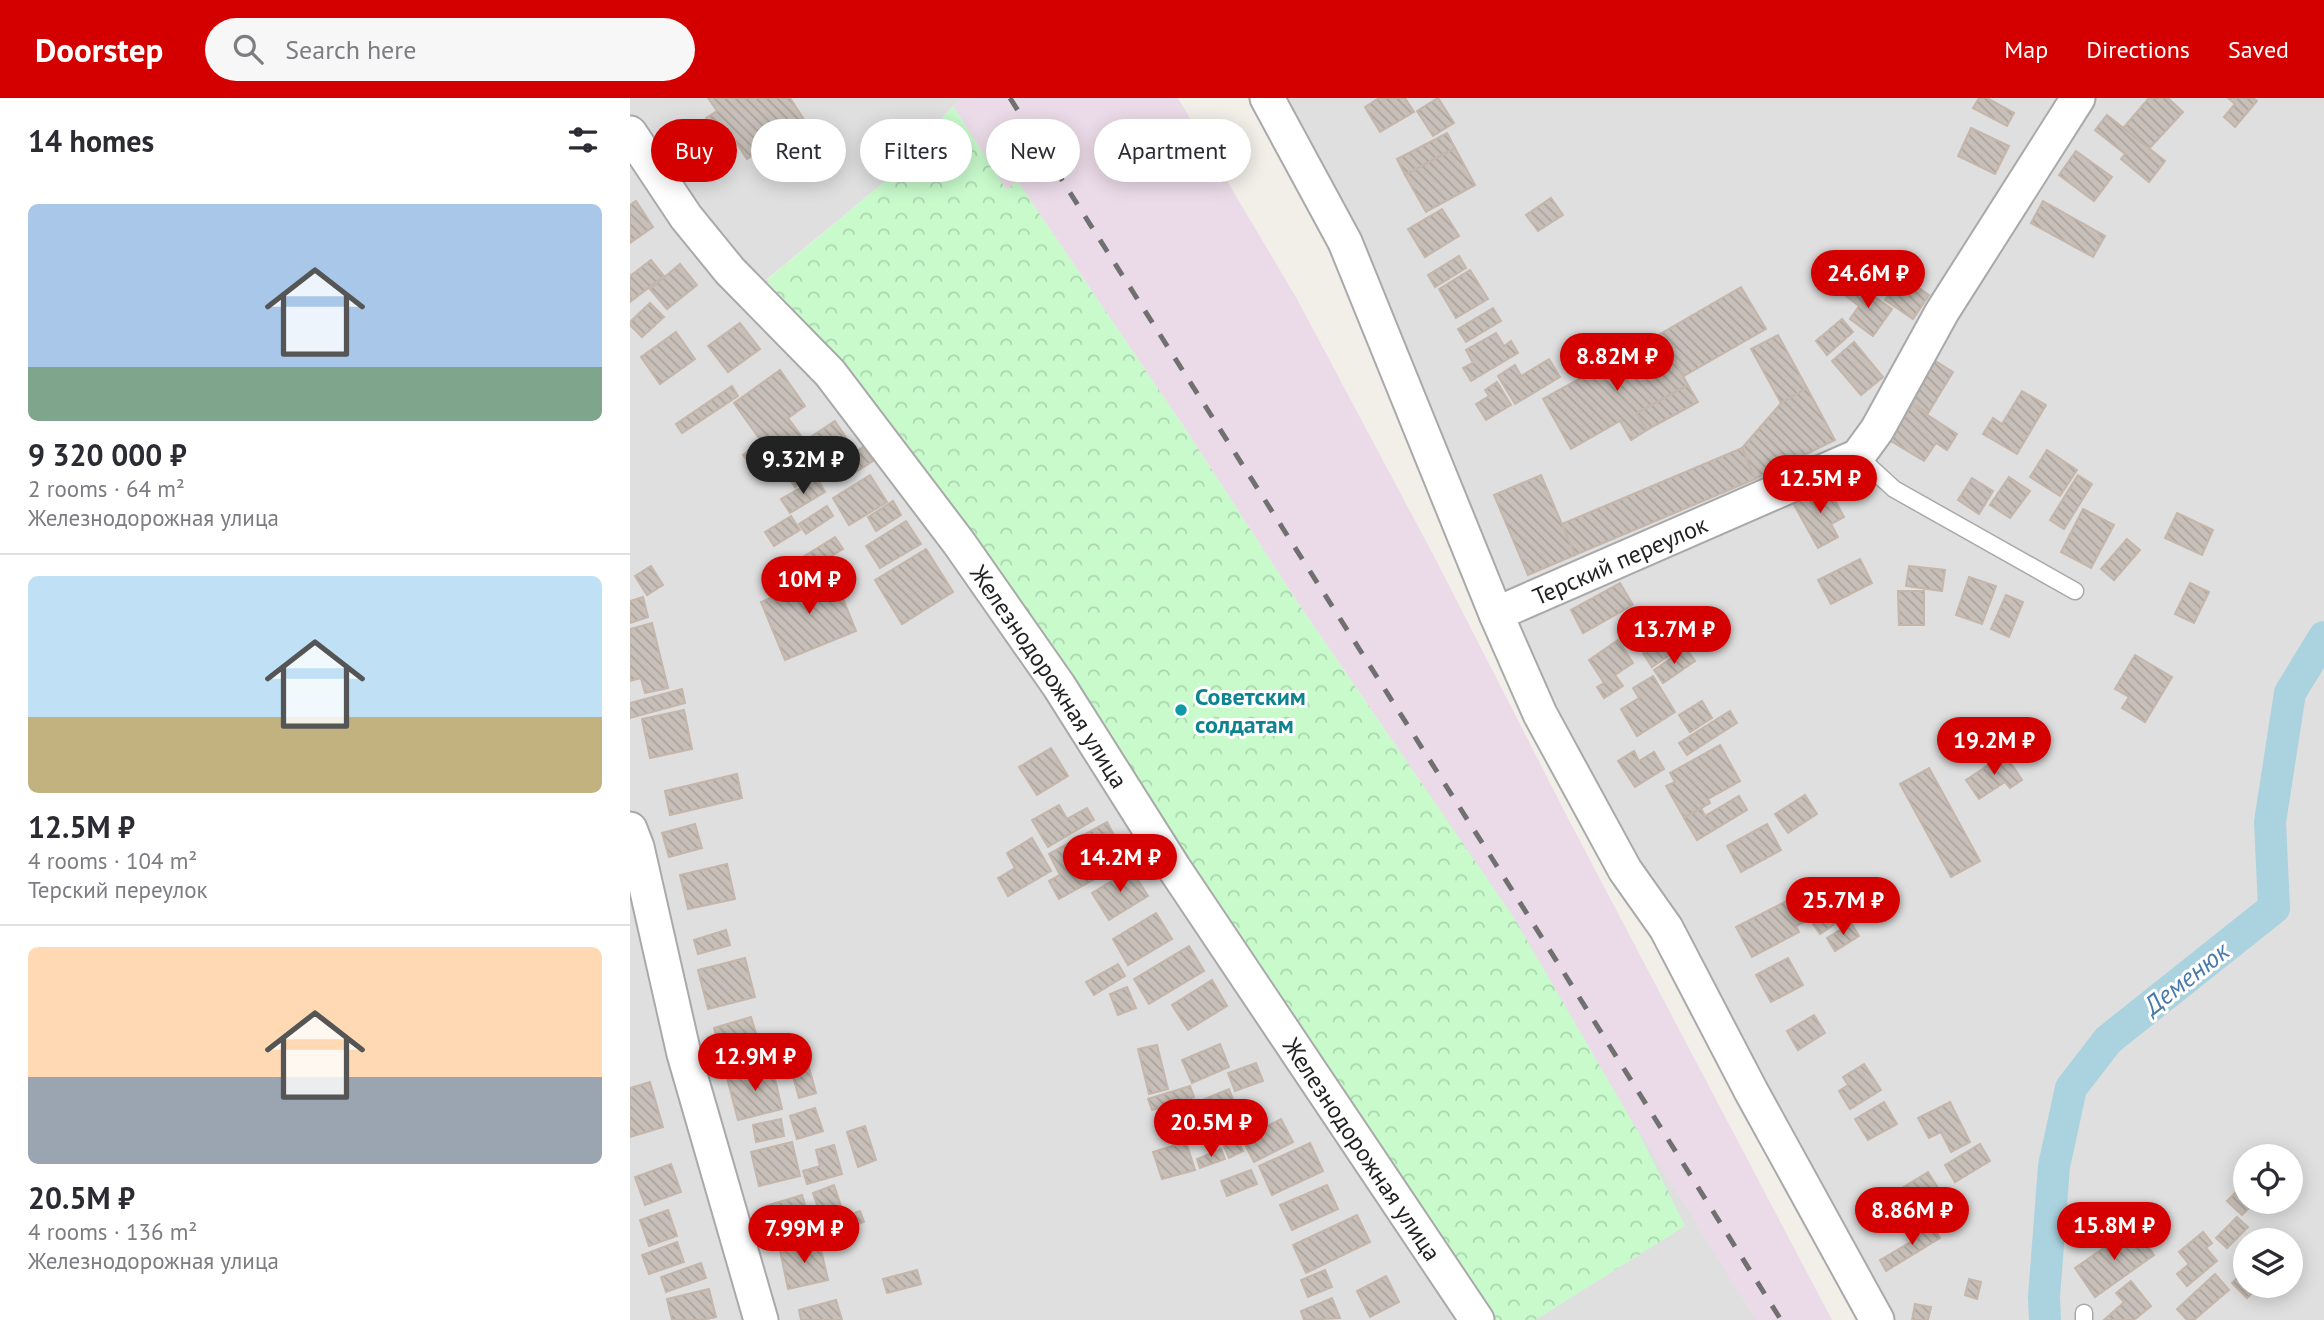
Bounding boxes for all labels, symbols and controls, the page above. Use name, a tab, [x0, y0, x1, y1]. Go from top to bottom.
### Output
search box	[205, 18, 695, 81]
text: Doorstep	[35, 28, 163, 71]
icon: search	[229, 30, 267, 68]
text: Search here	[285, 33, 416, 66]
text: Map	[2004, 34, 2048, 65]
text: Directions	[2086, 34, 2190, 65]
text: Saved	[2228, 34, 2289, 65]
chip: Buy	[651, 119, 737, 182]
chip: Rent	[751, 119, 846, 182]
chip: Filters	[860, 119, 972, 182]
chip: New	[986, 119, 1080, 182]
chip: Apartment	[1094, 119, 1251, 182]
text: 14 homes	[28, 121, 154, 160]
icon: filters	[564, 121, 602, 159]
icon: home	[252, 249, 378, 375]
pin: 24.6M ₽	[1803, 250, 1933, 310]
text: 24.6M ₽	[1827, 258, 1909, 287]
pin: 8.82M ₽	[1552, 334, 1682, 393]
text: 8.82M ₽	[1576, 341, 1658, 370]
text: 9 320 000 ₽	[28, 435, 187, 474]
pin: 9.32M ₽	[738, 436, 868, 496]
text: 9.32M ₽	[762, 444, 844, 473]
pin: 12.5M ₽	[1755, 456, 1885, 515]
text: 12.5M ₽	[1779, 463, 1861, 492]
text: 2 rooms · 64 m²	[28, 474, 185, 503]
text: Железнодорожная улица	[28, 503, 279, 532]
street label: Терский переулок	[1528, 508, 1712, 612]
pin: 10M ₽	[760, 556, 858, 616]
street label: Железнодорожная улица	[963, 558, 1135, 794]
text: 10M ₽	[777, 564, 841, 593]
pin: 13.7M ₽	[1609, 606, 1739, 666]
text: 13.7M ₽	[1633, 614, 1715, 643]
icon: home	[252, 621, 378, 747]
place label: Советским солдатам	[1195, 681, 1306, 740]
marker: Советским солдатам	[1173, 702, 1189, 718]
pin: 19.2M ₽	[1929, 718, 2059, 777]
text: 19.2M ₽	[1953, 725, 2035, 754]
text: 12.5M ₽	[28, 807, 135, 846]
pin: 14.2M ₽	[1055, 834, 1185, 894]
text: 14.2M ₽	[1079, 842, 1161, 871]
text: 4 rooms · 104 m²	[28, 846, 197, 875]
text: Терский переулок	[28, 875, 208, 904]
pin: 25.7M ₽	[1778, 878, 1908, 937]
text: 25.7M ₽	[1802, 885, 1884, 914]
water label: Деменюк	[2135, 934, 2236, 1023]
icon: home	[252, 992, 378, 1118]
street label: Железнодорожная улица	[1276, 1031, 1448, 1266]
pin: 12.9M ₽	[690, 1034, 820, 1093]
text: 12.9M ₽	[714, 1041, 796, 1070]
pin: 20.5M ₽	[1146, 1100, 1276, 1159]
text: 20.5M ₽	[1170, 1107, 1252, 1136]
map controls	[2233, 1144, 2303, 1298]
button: locate	[2233, 1144, 2303, 1214]
text: 20.5M ₽	[28, 1178, 135, 1217]
pin: 8.86M ₽	[1847, 1188, 1977, 1247]
text: 8.86M ₽	[1871, 1195, 1953, 1224]
pin: 15.8M ₽	[2049, 1202, 2179, 1262]
pin: 7.99M ₽	[739, 1206, 869, 1265]
text: 15.8M ₽	[2073, 1210, 2155, 1239]
text: 7.99M ₽	[764, 1213, 844, 1242]
text: 4 rooms · 136 m²	[28, 1217, 197, 1246]
button: layers	[2233, 1228, 2303, 1298]
text: Железнодорожная улица	[28, 1246, 279, 1275]

